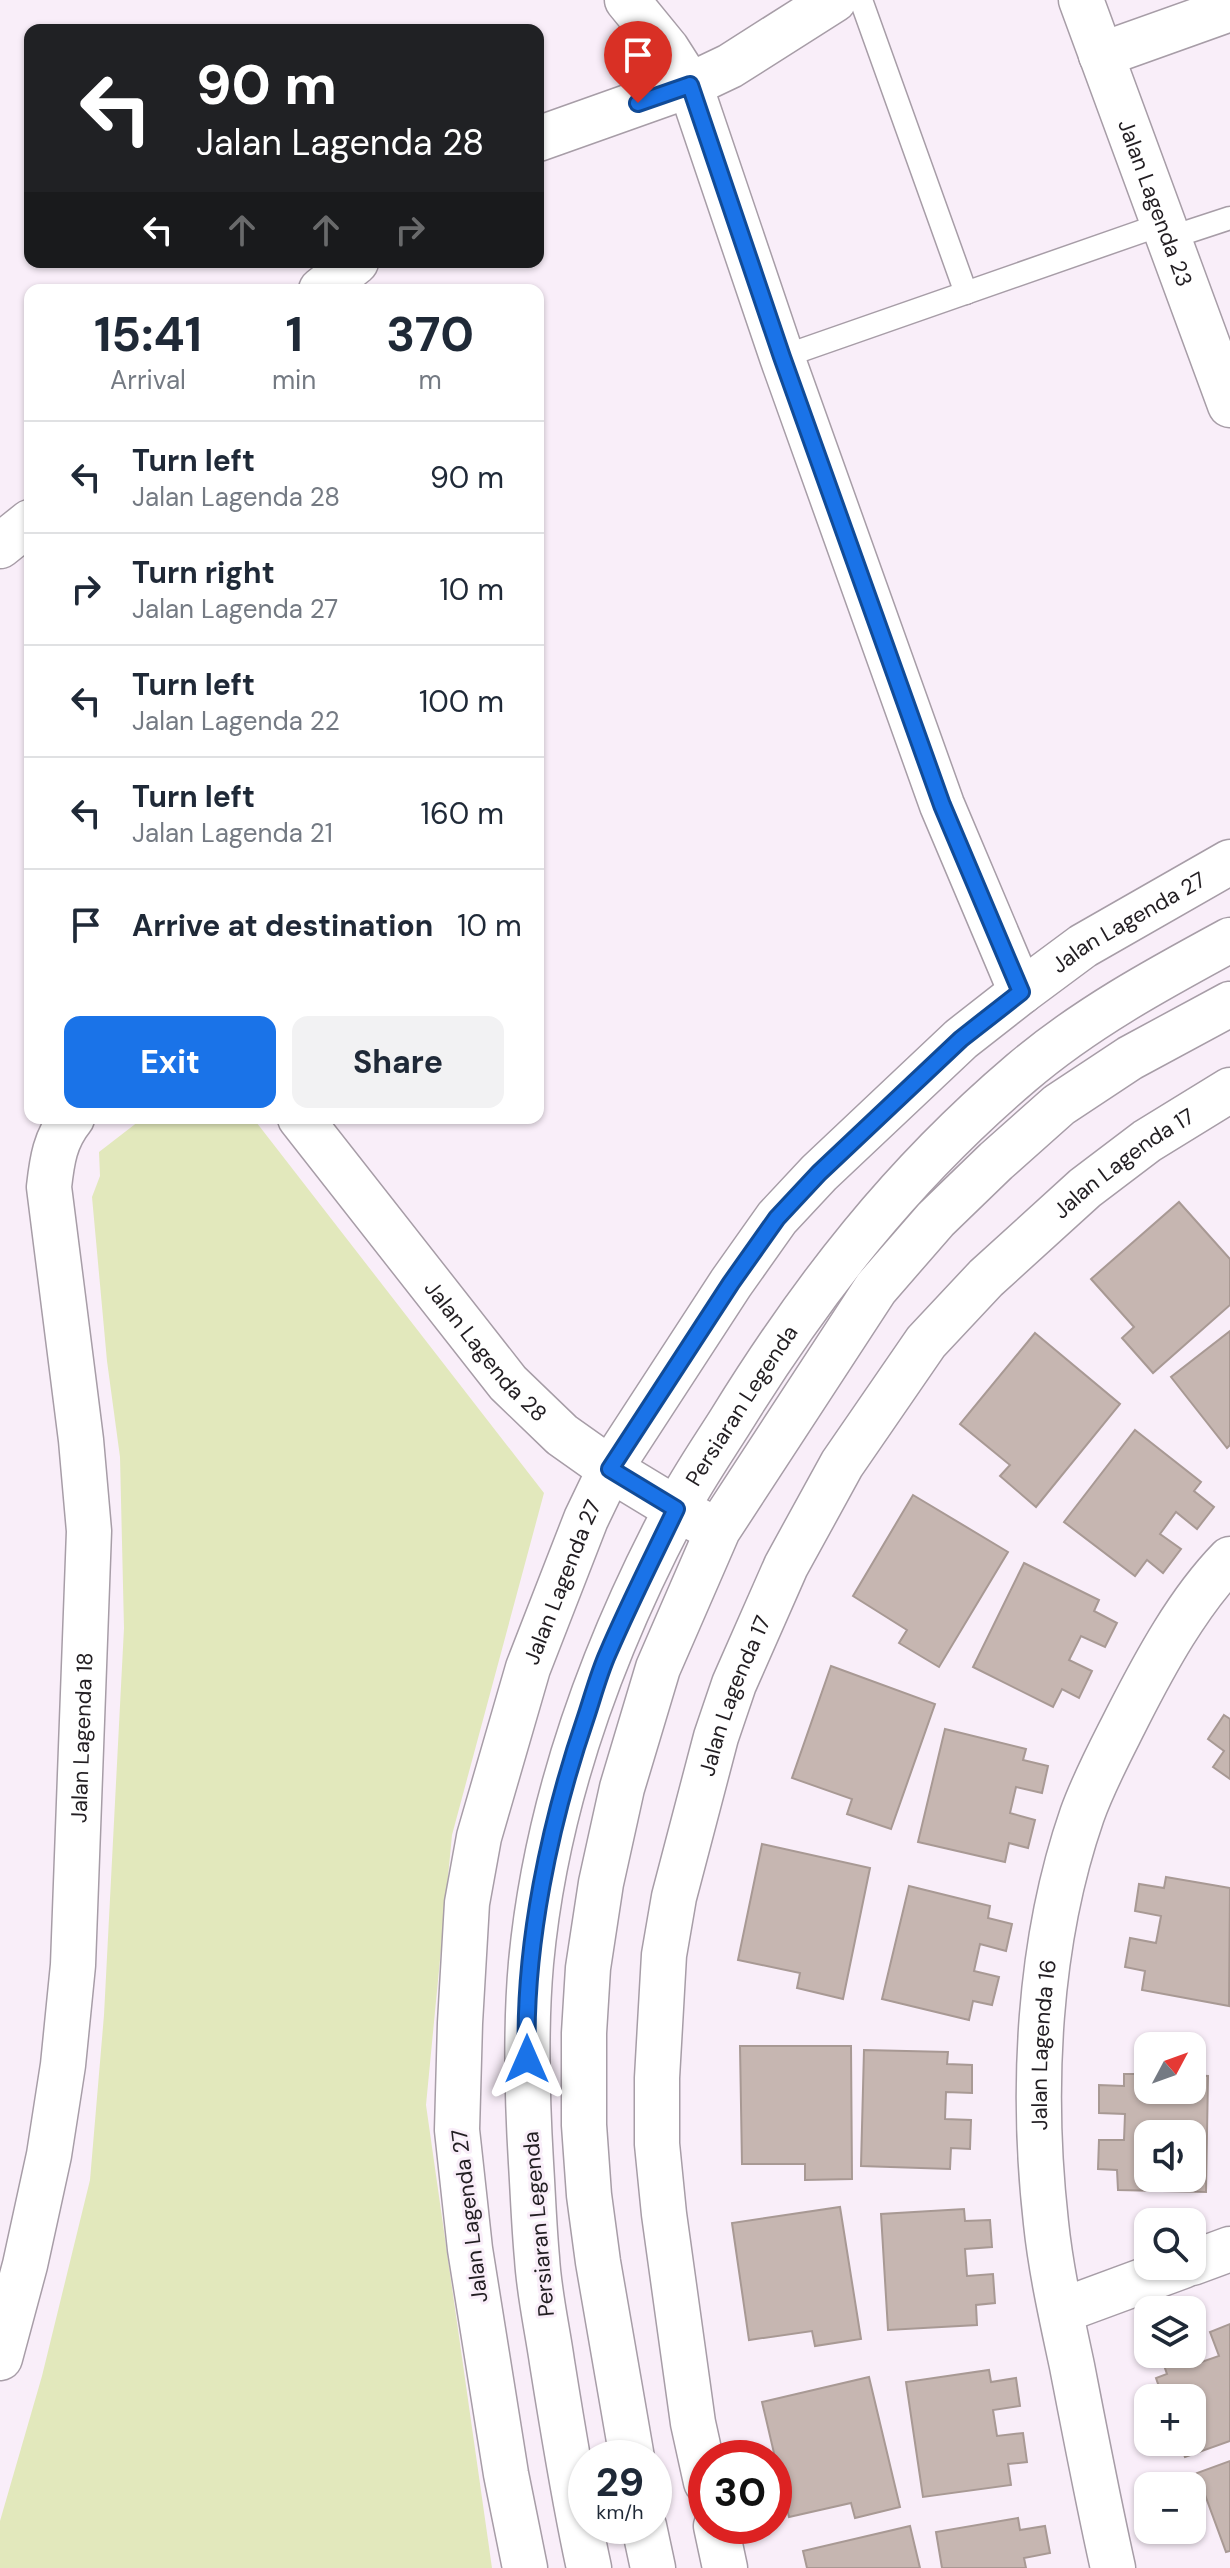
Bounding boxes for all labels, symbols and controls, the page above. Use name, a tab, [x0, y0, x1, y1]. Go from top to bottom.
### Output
pin	[604, 21, 672, 103]
icon: arrive	[616, 33, 660, 77]
text: 90 m	[196, 48, 337, 121]
icon: left	[64, 56, 168, 160]
street label: Jalan Lagenda 23	[1111, 115, 1199, 291]
text: Jalan Lagenda 28	[196, 119, 484, 166]
icon: left	[136, 208, 180, 252]
icon: ahead	[220, 208, 264, 252]
icon: ahead	[304, 208, 348, 252]
icon: right	[388, 208, 432, 252]
text: 15:41	[94, 303, 202, 366]
text: 1	[285, 303, 303, 366]
text: 370	[386, 303, 474, 366]
text: Arrival	[110, 363, 186, 397]
text: min	[272, 363, 316, 397]
text: m	[419, 363, 442, 397]
text: Turn left	[132, 441, 255, 480]
icon: left	[64, 455, 108, 499]
text: 90 m	[430, 458, 504, 497]
text: Jalan Lagenda 28	[132, 480, 340, 514]
text: Turn right	[132, 553, 275, 592]
icon: right	[64, 567, 108, 611]
text: 10 m	[439, 570, 504, 609]
text: Jalan Lagenda 27	[132, 592, 338, 626]
text: Turn left	[132, 665, 255, 704]
icon: left	[64, 679, 108, 723]
text: 100 m	[419, 682, 504, 721]
text: Jalan Lagenda 22	[132, 704, 340, 738]
text: Turn left	[132, 777, 255, 816]
icon: left	[64, 791, 108, 835]
text: 160 m	[421, 794, 504, 833]
text: Jalan Lagenda 21	[132, 816, 333, 850]
street label: Jalan Lagenda 27	[1046, 865, 1211, 980]
icon: arrive	[64, 903, 108, 947]
text: Arrive at destination	[132, 906, 433, 945]
text: 10 m	[457, 906, 522, 945]
button: Exit	[64, 1016, 276, 1108]
button: Share	[292, 1016, 504, 1108]
street label: Jalan Lagenda 17	[1047, 1102, 1200, 1225]
street label: Jalan Lagenda 28	[418, 1274, 553, 1428]
street label: Persiaran Legenda	[679, 1319, 804, 1491]
street label: Jalan Lagenda 27	[517, 1495, 608, 1669]
street label: Jalan Lagenda 17	[692, 1611, 777, 1779]
street label: Jalan Lagenda 18	[64, 1652, 100, 1824]
street label: Jalan Lagenda 16	[1025, 1958, 1063, 2131]
position arrow	[485, 2017, 569, 2101]
north arrow	[1134, 2032, 1206, 2104]
map controls	[1134, 2032, 1206, 2544]
button: sound	[1134, 2120, 1206, 2192]
street label: Jalan Lagenda 27	[444, 2128, 495, 2304]
street label: Persiaran Legenda	[516, 2130, 561, 2318]
button: search	[1134, 2208, 1206, 2280]
button: layers	[1134, 2296, 1206, 2368]
button: +	[1134, 2384, 1206, 2456]
speed limit sign: 30	[688, 2440, 792, 2544]
text: 29	[596, 2456, 644, 2508]
button: −	[1134, 2472, 1206, 2544]
text: km/h	[596, 2499, 644, 2525]

